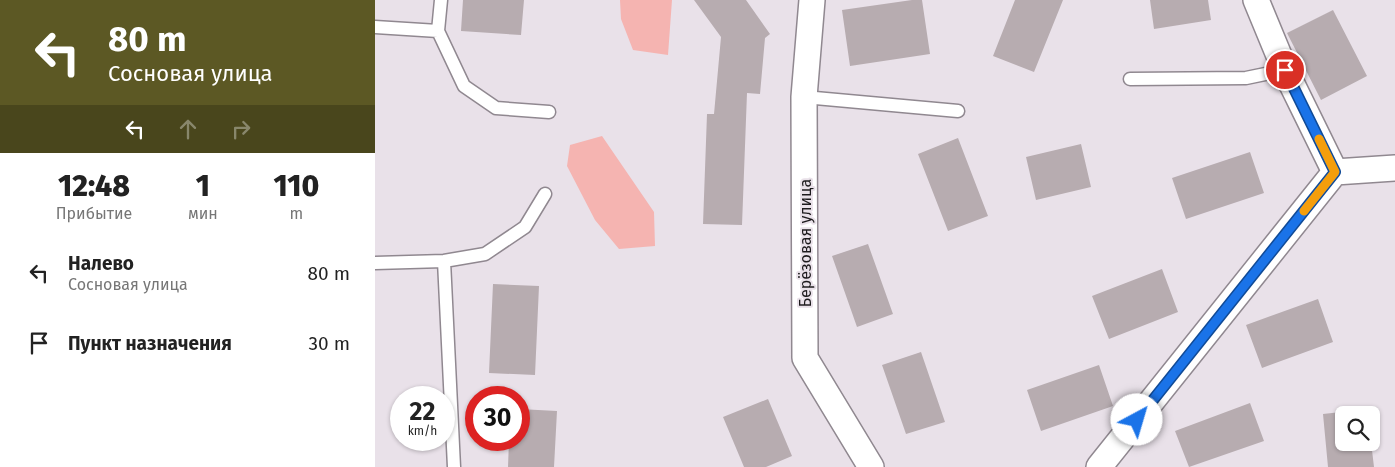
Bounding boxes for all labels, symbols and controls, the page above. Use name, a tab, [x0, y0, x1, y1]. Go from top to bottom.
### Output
text: 80 m	[108, 18, 187, 60]
icon: left	[25, 20, 90, 85]
pin	[1264, 49, 1306, 91]
icon: arrive	[1271, 56, 1299, 84]
text: Сосновая улица	[108, 60, 273, 87]
icon: left	[121, 115, 149, 143]
icon: ahead	[174, 115, 202, 143]
icon: right	[227, 115, 255, 143]
text: 12:48	[58, 168, 130, 204]
text: 1	[196, 168, 210, 204]
text: 110	[274, 168, 319, 204]
street label: Берёзовая улица	[796, 179, 815, 307]
text: Прибытие	[56, 204, 132, 223]
text: мин	[188, 204, 218, 223]
text: m	[290, 204, 303, 223]
text: Налево	[68, 252, 134, 275]
icon: left	[25, 259, 53, 287]
text: 80 m	[308, 262, 350, 285]
text: Сосновая улица	[68, 275, 188, 294]
icon: arrive	[25, 329, 53, 357]
text: Пункт назначения	[68, 332, 232, 355]
text: 30 m	[309, 332, 350, 355]
speed limit sign: 30	[465, 386, 530, 451]
position arrow	[1110, 393, 1162, 445]
text: 22	[410, 397, 435, 427]
map controls	[1335, 406, 1380, 451]
button: search	[1335, 406, 1380, 451]
text: km/h	[408, 424, 437, 438]

